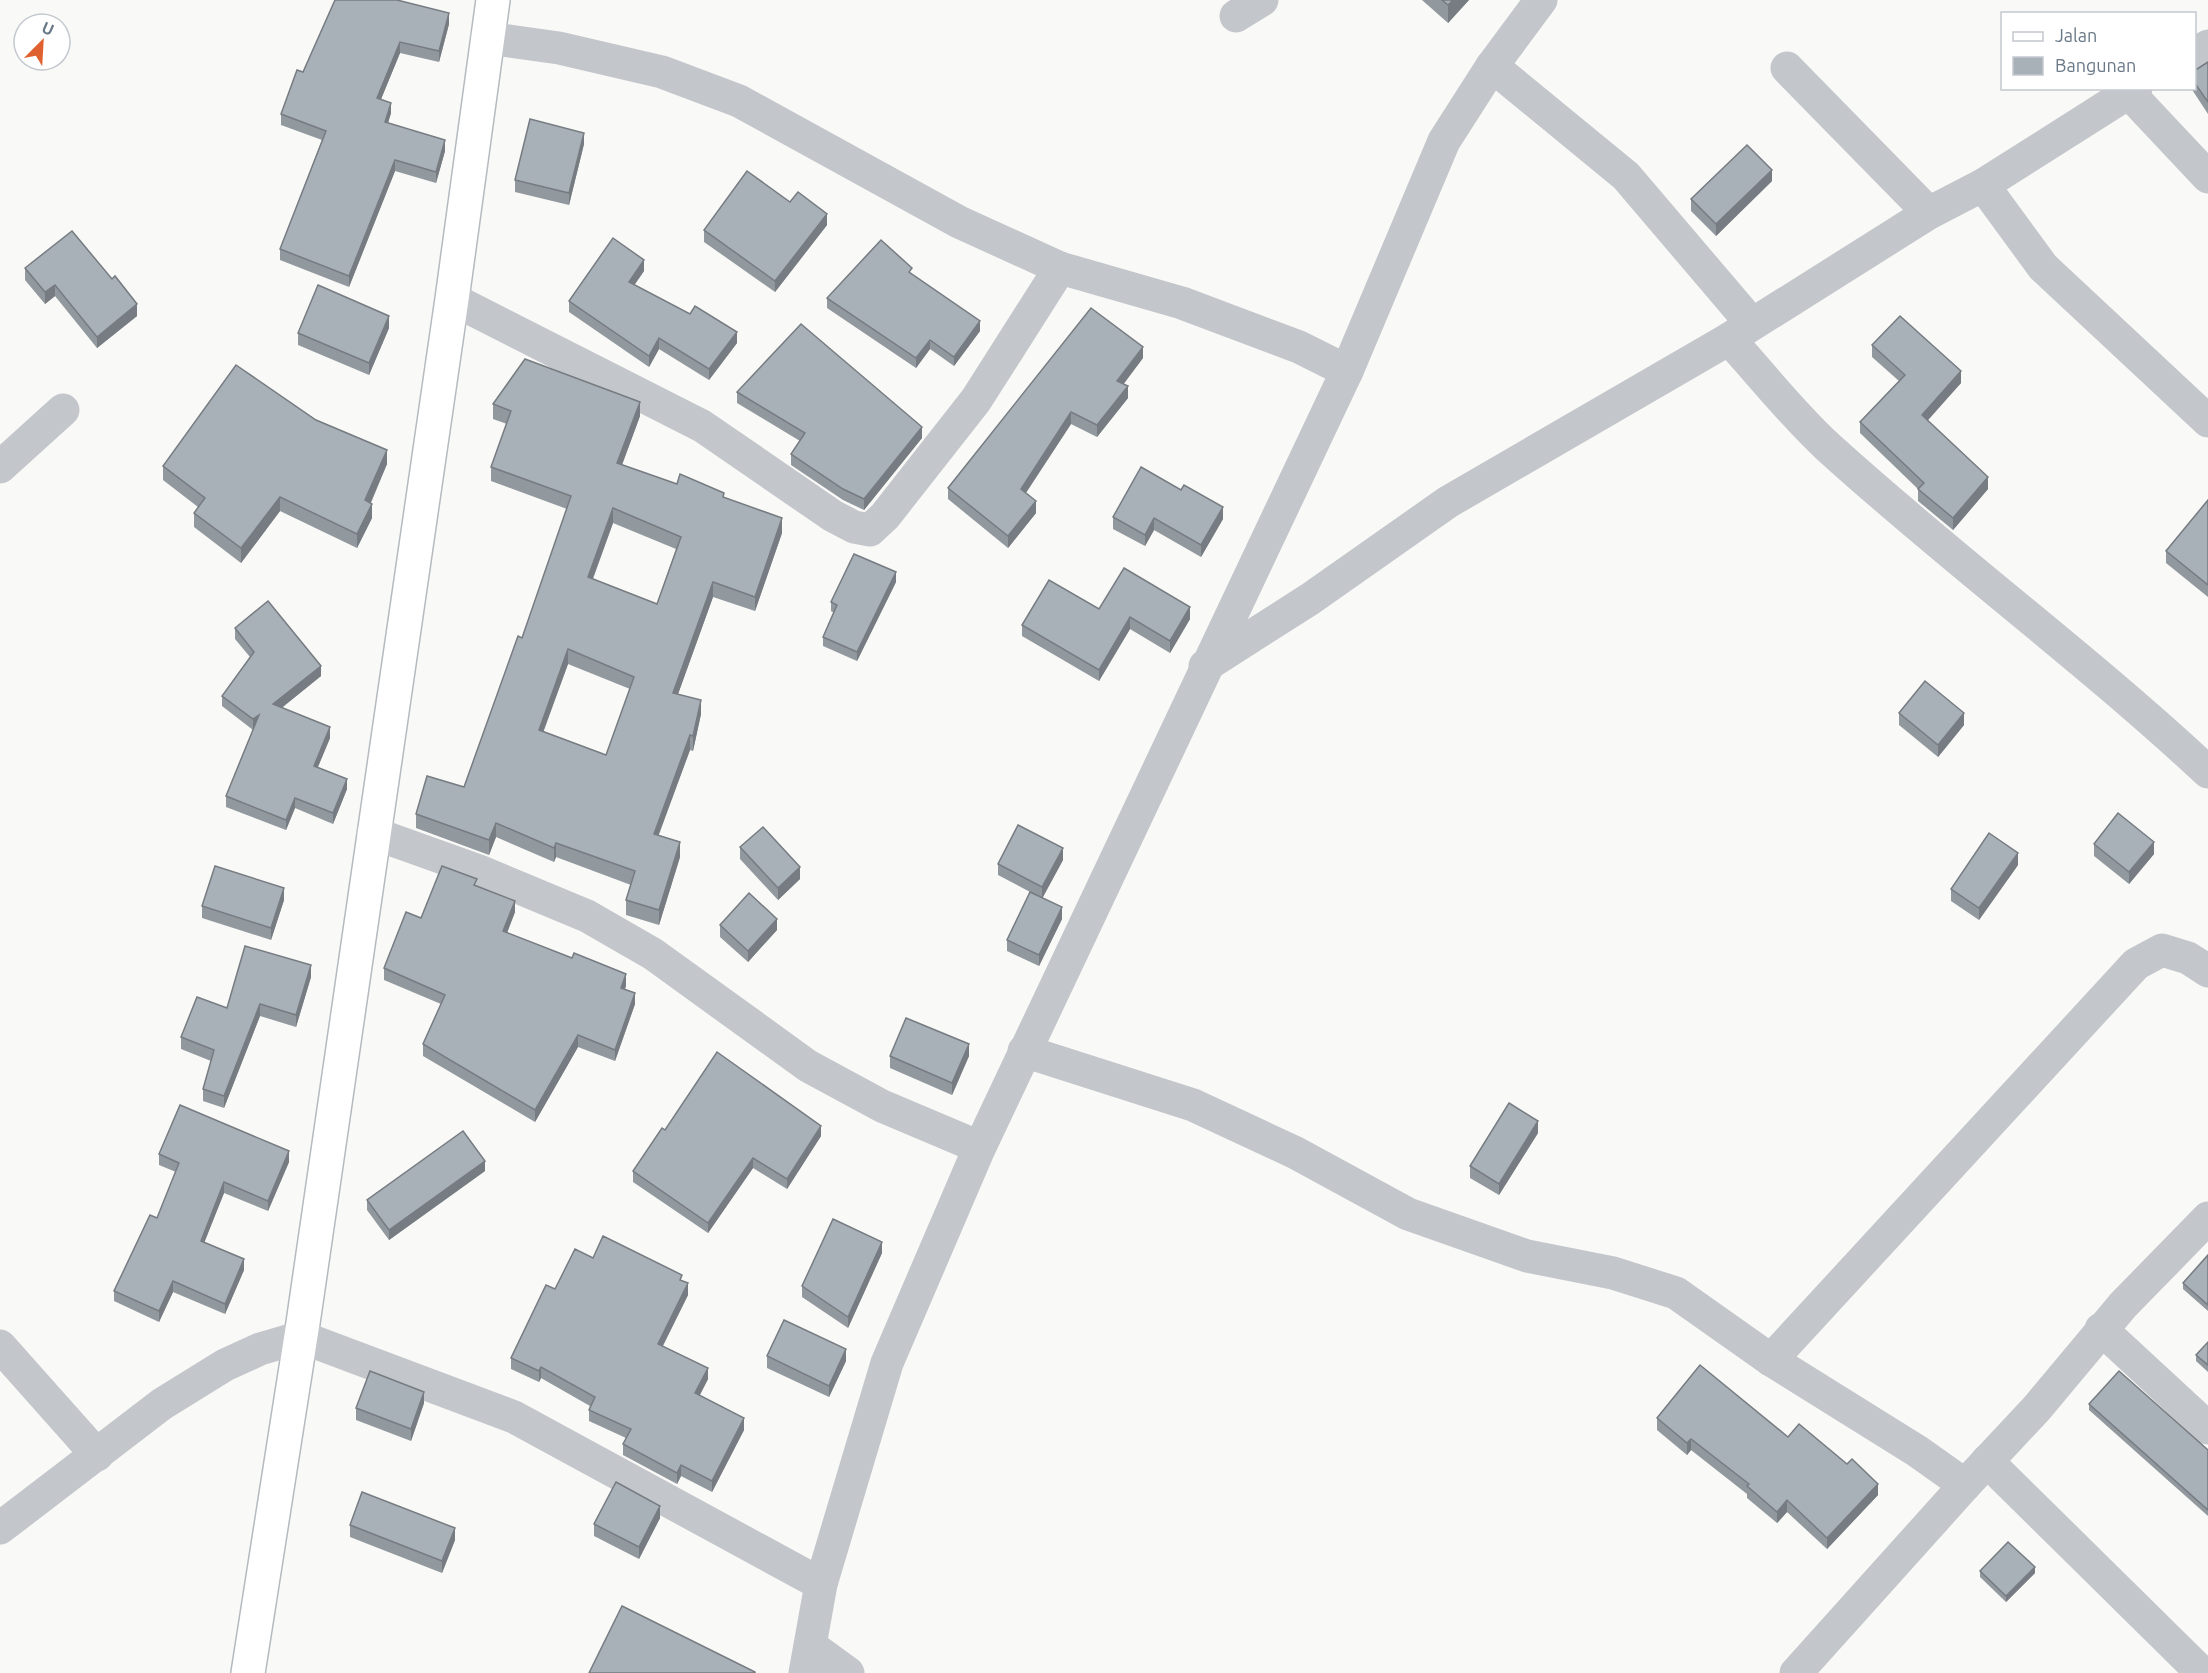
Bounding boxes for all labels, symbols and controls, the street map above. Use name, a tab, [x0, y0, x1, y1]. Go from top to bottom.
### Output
north arrow	[12, 12, 72, 72]
legend	[2001, 12, 2196, 90]
text: U	[39, 18, 57, 39]
text: Jalan	[2055, 25, 2097, 45]
text: Bangunan	[2055, 55, 2136, 75]

